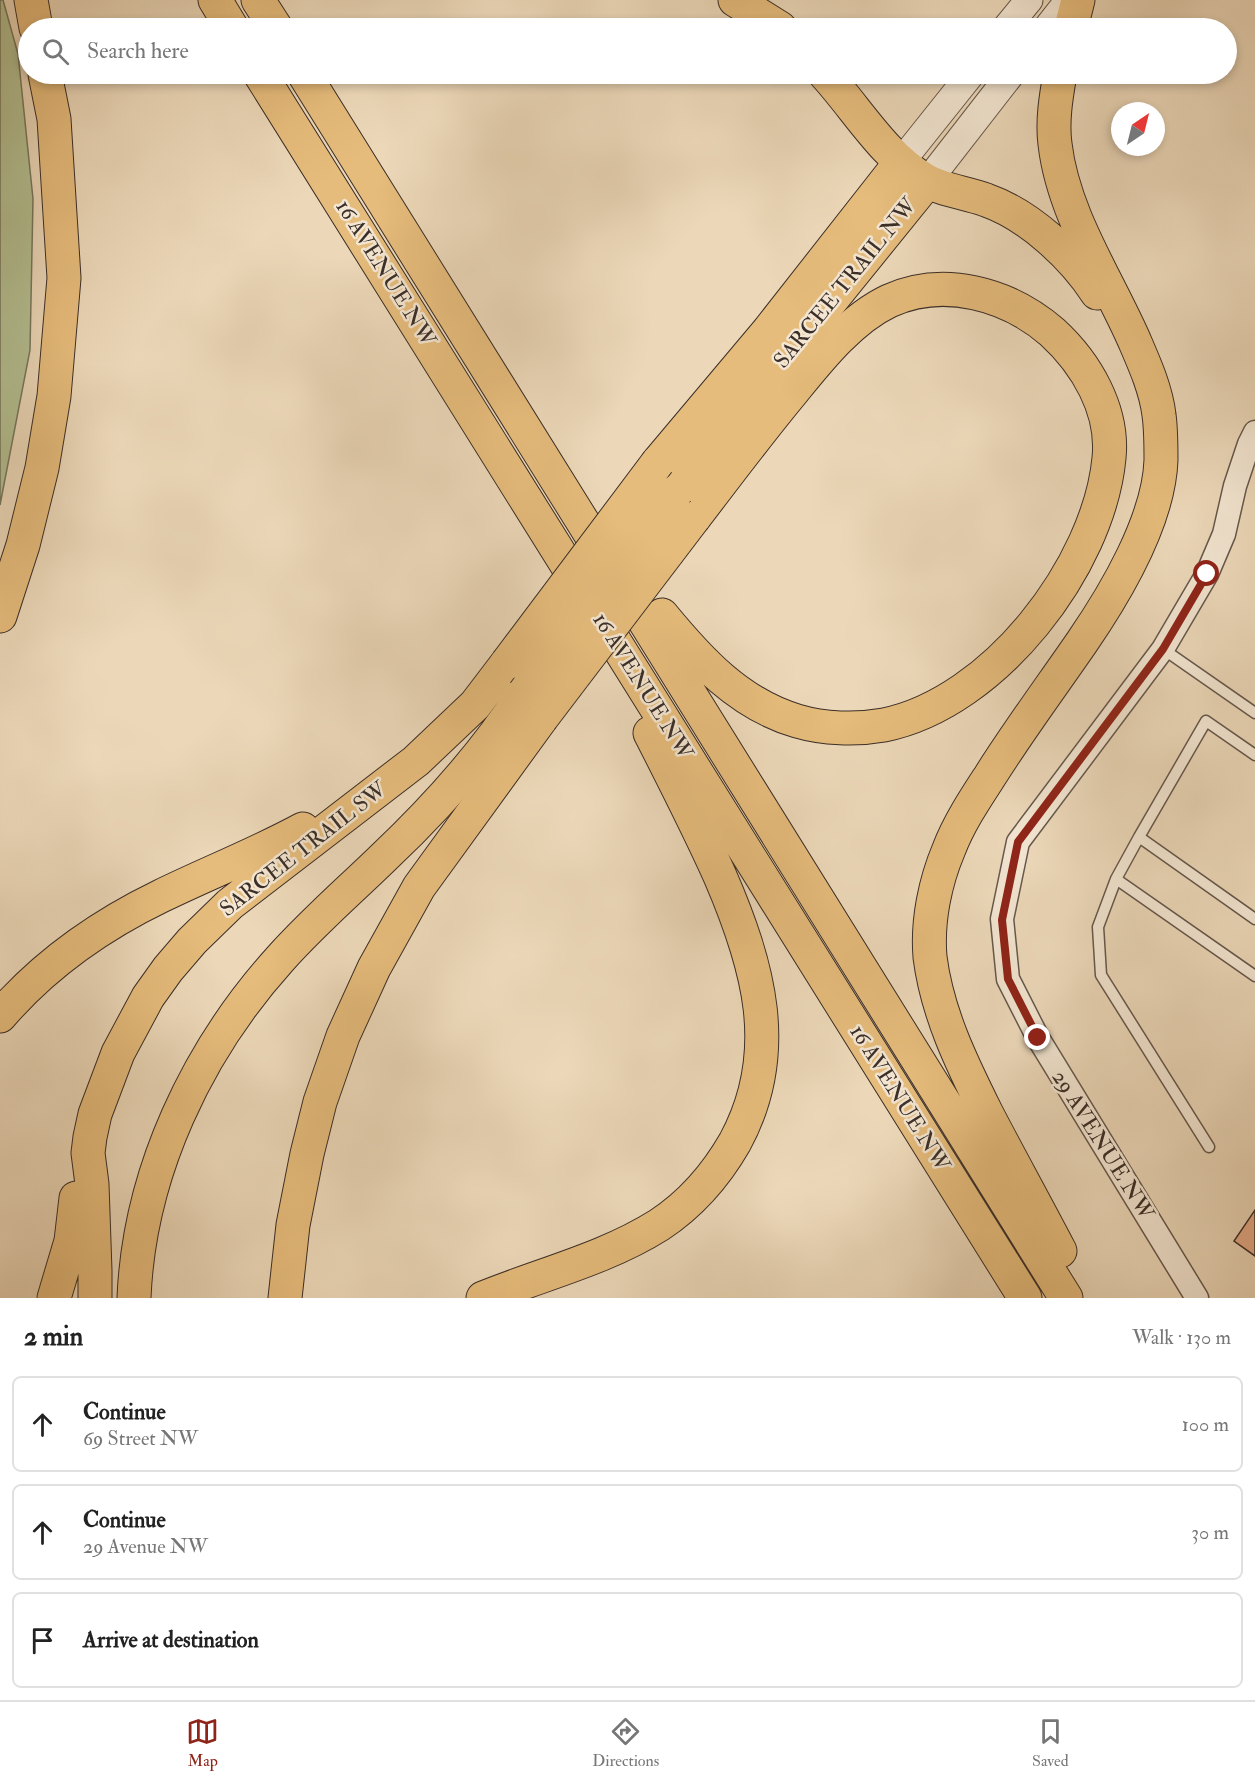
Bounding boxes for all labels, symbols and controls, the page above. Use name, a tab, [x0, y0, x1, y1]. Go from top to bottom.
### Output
search box	[18, 18, 1237, 84]
icon: search	[39, 35, 72, 68]
text: Search here	[87, 37, 189, 65]
north arrow	[1111, 102, 1165, 156]
street label: SARCEE TRAIL NW	[768, 191, 923, 374]
street label: 16 AVENUE NW	[330, 194, 443, 353]
route start	[1193, 560, 1219, 586]
street label: 16 AVENUE NW	[587, 607, 700, 766]
street label: SARCEE TRAIL SW	[214, 774, 393, 923]
street label: 16 AVENUE NW	[844, 1019, 957, 1178]
route end	[1024, 1024, 1050, 1050]
street label: 29 AVENUE NW	[1046, 1065, 1161, 1227]
text: 2 min	[24, 1321, 83, 1353]
text: Walk · 130 m	[1132, 1325, 1231, 1350]
text: Continue	[83, 1398, 166, 1426]
icon: ahead	[26, 1408, 59, 1441]
text: 100 m	[1182, 1412, 1229, 1437]
text: 69 Street NW	[83, 1426, 198, 1451]
text: Continue	[83, 1506, 166, 1534]
icon: ahead	[26, 1516, 59, 1549]
text: 30 m	[1191, 1520, 1229, 1545]
text: 29 Avenue NW	[83, 1534, 208, 1559]
icon: arrive	[26, 1624, 59, 1657]
text: Arrive at destination	[83, 1626, 259, 1654]
tab: Map	[186, 1715, 219, 1771]
tab: Directions	[592, 1715, 659, 1771]
tab: Saved	[1032, 1715, 1069, 1771]

